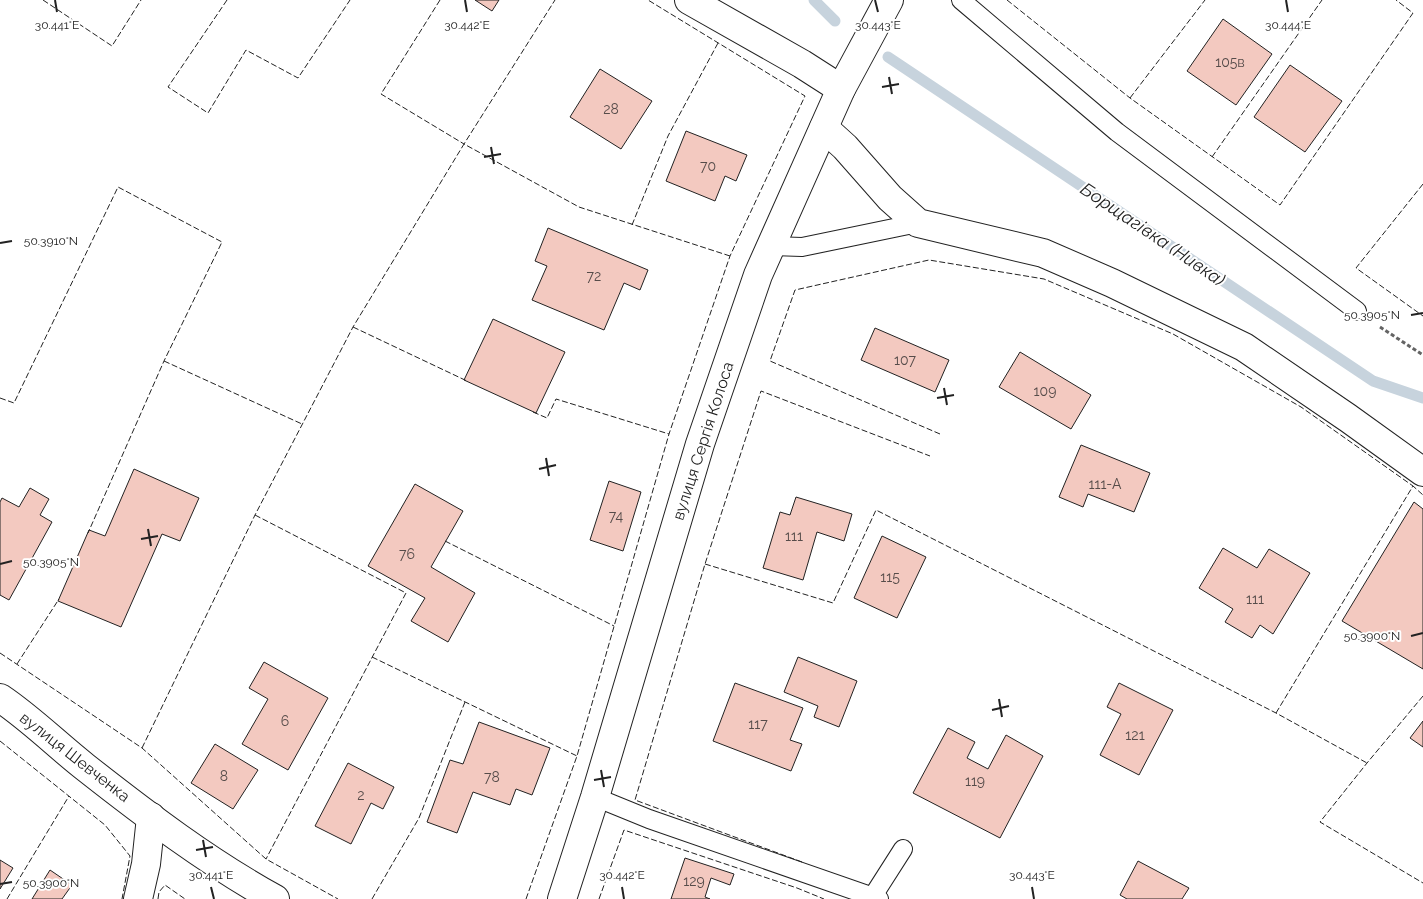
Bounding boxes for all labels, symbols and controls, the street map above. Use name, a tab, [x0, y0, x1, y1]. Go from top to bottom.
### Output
text: 30.441°E	[35, 18, 79, 32]
text: 30.442°E	[444, 18, 490, 32]
text: 30.443°E	[855, 18, 901, 32]
text: 30.444°E	[1265, 18, 1311, 32]
house number: 105в	[1215, 54, 1245, 70]
house number: 28	[603, 101, 619, 117]
house number: 70	[700, 158, 716, 174]
water label: Борщагівка (Нивка)	[1077, 178, 1229, 290]
text: 50.3910°N	[24, 234, 78, 248]
house number: 72	[587, 268, 601, 284]
text: 50.3905°N	[1344, 308, 1400, 322]
house number: 107	[894, 352, 916, 368]
street label: вулиця Сергія Колоса	[668, 359, 738, 523]
house number: 109	[1034, 383, 1056, 399]
house number: 111-А	[1088, 476, 1122, 492]
house number: 74	[609, 508, 624, 524]
house number: 111	[785, 528, 803, 544]
house number: 76	[399, 546, 415, 562]
text: 50.3905°N	[23, 555, 79, 569]
house number: 115	[880, 569, 900, 585]
house number: 111	[1246, 591, 1264, 607]
text: 50.3900°N	[1344, 629, 1400, 643]
street label: вулиця Шевченка	[16, 708, 134, 806]
house number: 6	[281, 713, 289, 729]
house number: 117	[748, 716, 768, 732]
house number: 121	[1125, 727, 1145, 743]
house number: 8	[220, 768, 228, 784]
house number: 78	[484, 769, 500, 785]
house number: 119	[965, 773, 985, 789]
house number: 2	[357, 787, 365, 803]
text: 30.441°E	[189, 868, 233, 882]
text: 30.442°E	[599, 868, 645, 882]
text: 30.443°E	[1009, 868, 1055, 882]
house number: 129	[683, 873, 705, 889]
text: 50.3900°N	[23, 876, 79, 890]

